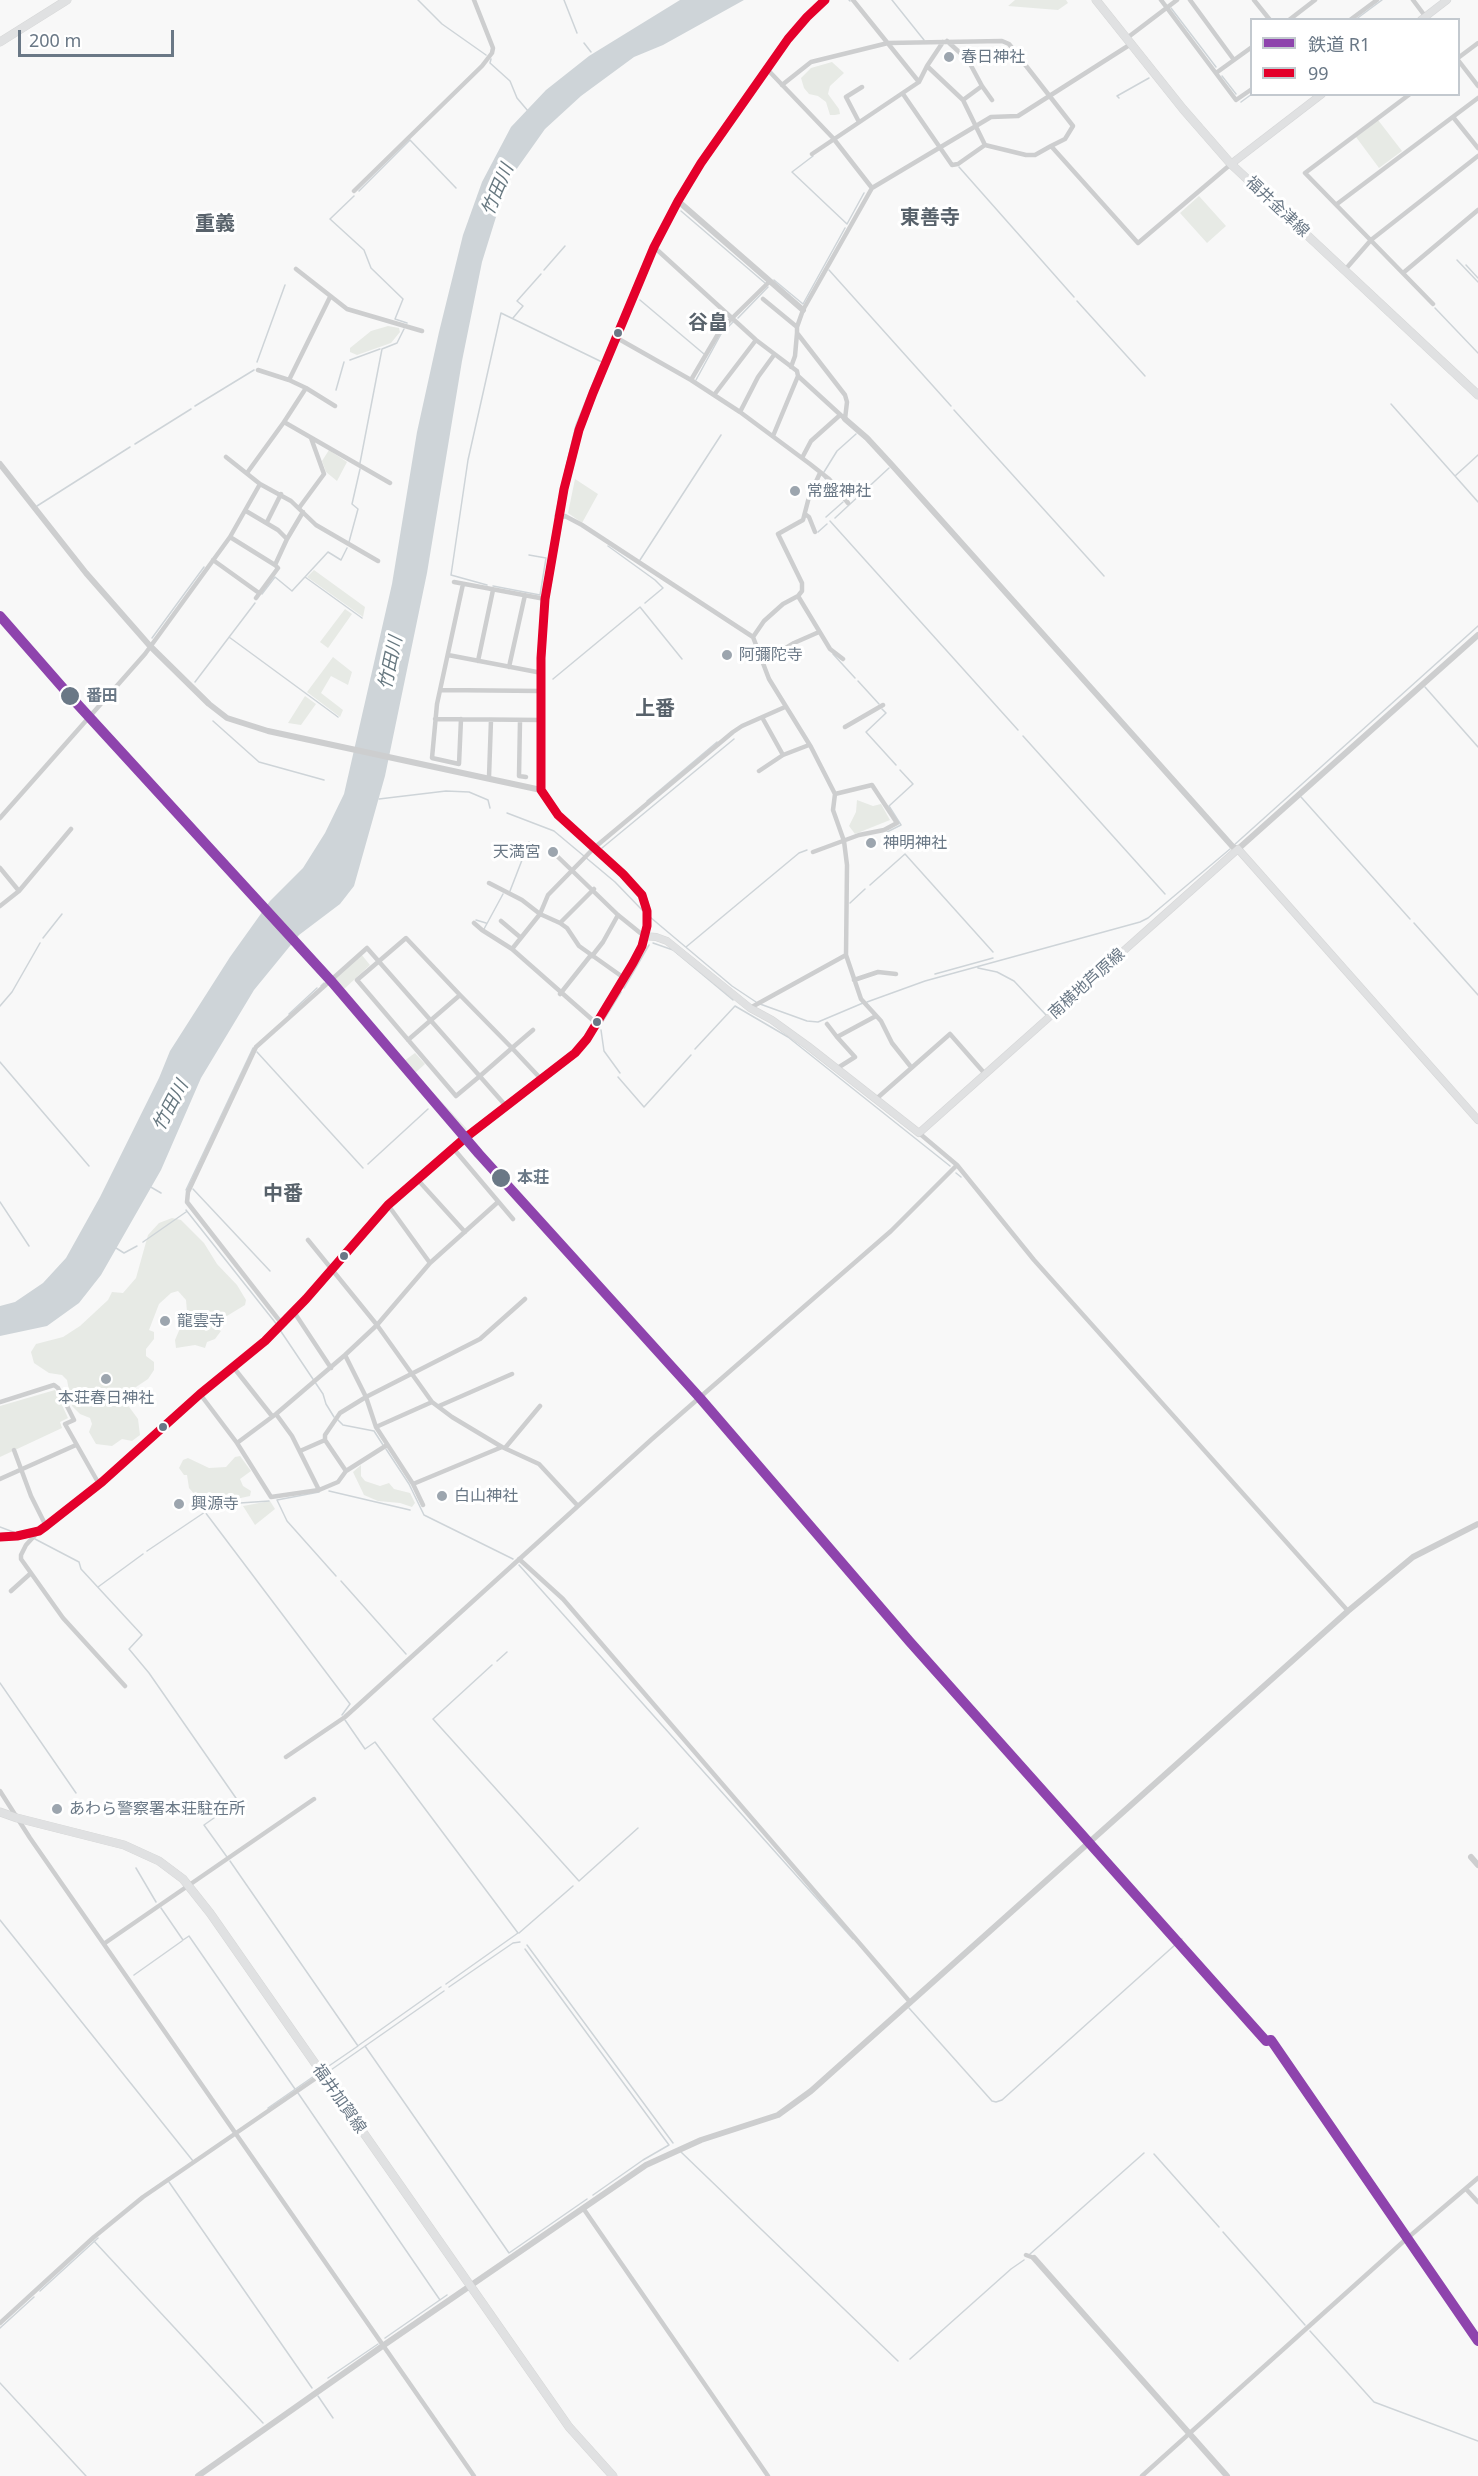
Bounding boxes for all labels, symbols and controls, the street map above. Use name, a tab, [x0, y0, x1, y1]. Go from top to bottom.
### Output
scale bar	[21, 18, 177, 56]
legend	[1250, 18, 1460, 96]
text: 200 m	[29, 28, 81, 52]
text: 鉄道 R1	[1308, 32, 1370, 56]
place label: 春日神社	[961, 47, 1025, 67]
marker: 春日神社	[942, 50, 956, 64]
text: 99	[1308, 61, 1329, 85]
water label: 竹田川	[478, 161, 518, 219]
street label: 福井金津線	[1241, 173, 1313, 241]
district label: 東善寺	[900, 206, 960, 230]
district label: 重義	[195, 212, 235, 236]
district label: 谷畠	[688, 311, 728, 335]
unlabelled marker	[612, 327, 624, 339]
place label: 常盤神社	[807, 481, 871, 501]
marker: 常盤神社	[788, 484, 802, 498]
water label: 竹田川	[375, 634, 407, 692]
place label: 阿彌陀寺	[739, 645, 803, 665]
marker: 阿彌陀寺	[720, 648, 734, 662]
marker: 番田	[59, 685, 81, 707]
place label: 番田	[86, 686, 118, 706]
district label: 上番	[635, 697, 675, 721]
place label: 神明神社	[883, 833, 947, 853]
marker: 神明神社	[864, 836, 878, 850]
place label: 天満宮	[493, 842, 541, 862]
marker: 天満宮	[546, 845, 560, 859]
street label: 南横地芦原線	[1045, 945, 1129, 1023]
unlabelled marker	[591, 1016, 603, 1028]
water label: 竹田川	[149, 1077, 193, 1135]
marker: 本荘	[490, 1167, 512, 1189]
place label: 本荘	[517, 1168, 549, 1188]
district label: 中番	[263, 1182, 303, 1206]
unlabelled marker	[338, 1250, 350, 1262]
place label: 龍雲寺	[177, 1311, 225, 1331]
marker: 龍雲寺	[158, 1314, 172, 1328]
marker: 本荘春日神社	[99, 1372, 113, 1386]
place label: 本荘春日神社	[58, 1388, 154, 1408]
unlabelled marker	[157, 1421, 169, 1433]
place label: 白山神社	[454, 1486, 518, 1506]
marker: 白山神社	[435, 1489, 449, 1503]
place label: 興源寺	[191, 1494, 239, 1514]
marker: 興源寺	[172, 1497, 186, 1511]
place label: あわら警察署本荘駐在所	[69, 1799, 245, 1819]
marker: あわら警察署本荘駐在所	[50, 1802, 64, 1816]
street label: 福井加賀線	[308, 2061, 370, 2137]

